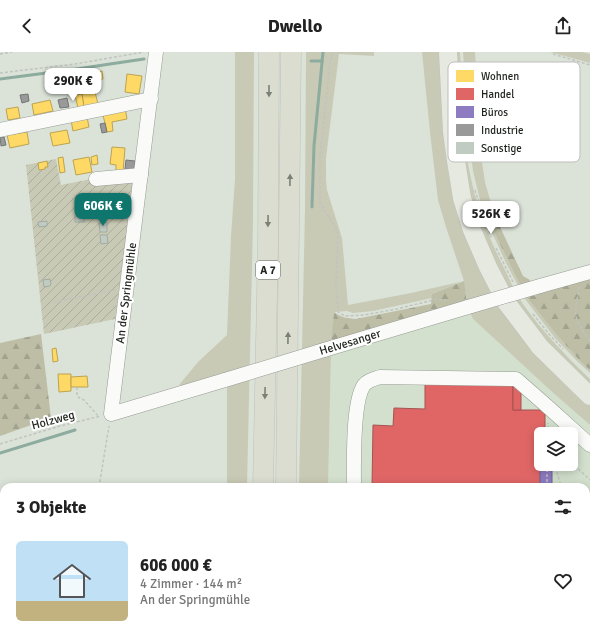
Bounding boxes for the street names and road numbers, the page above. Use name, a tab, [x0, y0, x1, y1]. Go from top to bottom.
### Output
street label: An der Springmühle	[113, 242, 140, 345]
road number: A 7	[256, 261, 280, 279]
street label: Helvesanger	[318, 326, 383, 359]
street label: Holzweg	[30, 408, 76, 433]

